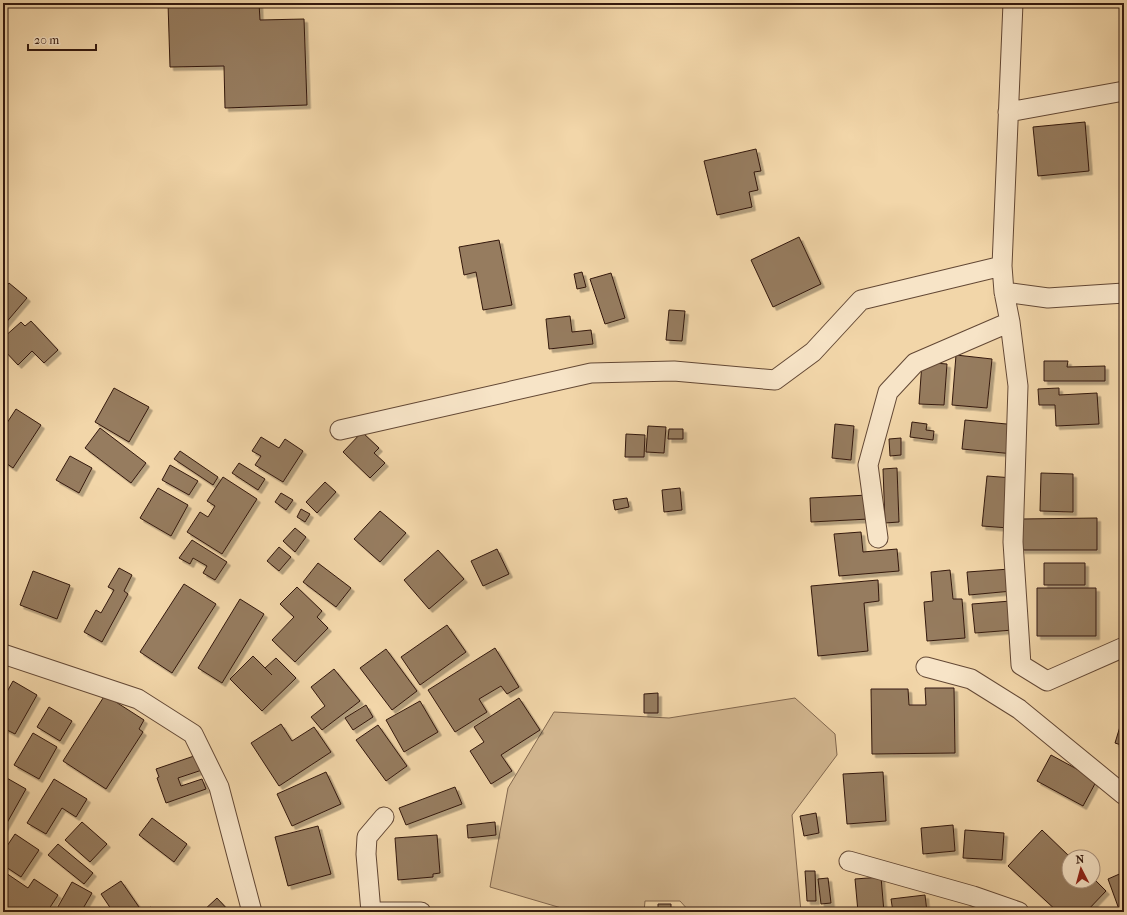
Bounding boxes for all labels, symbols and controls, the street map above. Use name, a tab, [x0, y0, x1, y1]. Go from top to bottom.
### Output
scale bar	[28, 26, 96, 52]
text: 20 m	[34, 33, 59, 47]
north arrow	[1061, 849, 1101, 889]
text: N	[1075, 853, 1085, 866]

